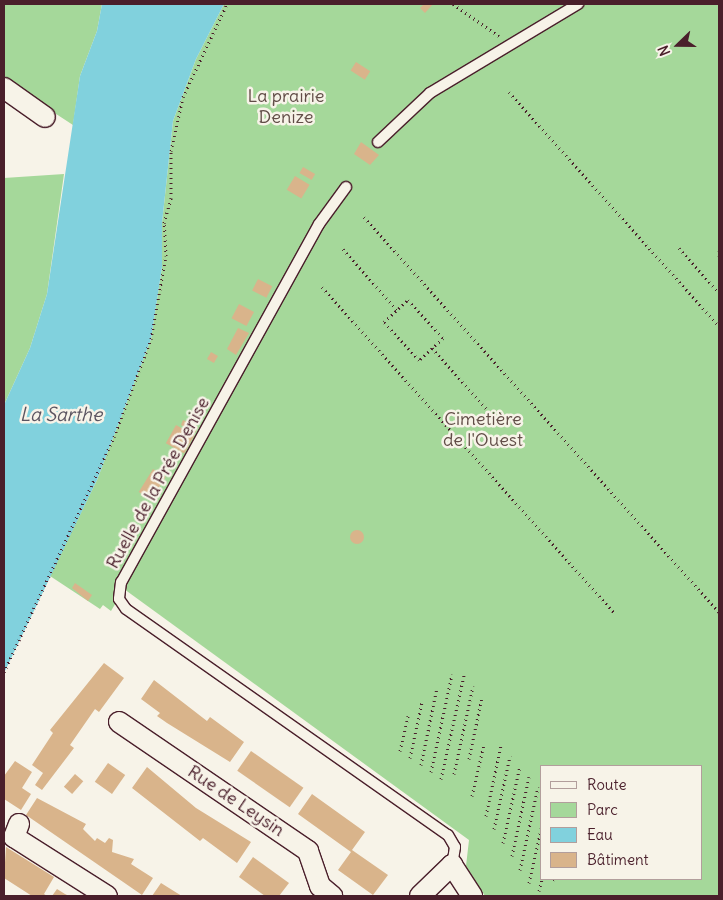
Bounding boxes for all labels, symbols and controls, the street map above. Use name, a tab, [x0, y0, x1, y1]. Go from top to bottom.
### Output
north arrow	[653, 20, 703, 70]
text: N	[654, 43, 674, 58]
park label: La prairie Denize	[247, 86, 325, 128]
street label: Ruelle de la Prée Denise	[102, 393, 214, 573]
water label: La Sarthe	[20, 404, 102, 426]
park label: Cimetière de l'Ouest	[443, 409, 523, 452]
street label: Rue de Leysin	[184, 761, 288, 841]
legend	[540, 765, 703, 880]
text: Route	[587, 775, 627, 794]
text: Parc	[587, 800, 618, 819]
text: Eau	[587, 825, 613, 844]
text: Bâtiment	[587, 850, 649, 869]

